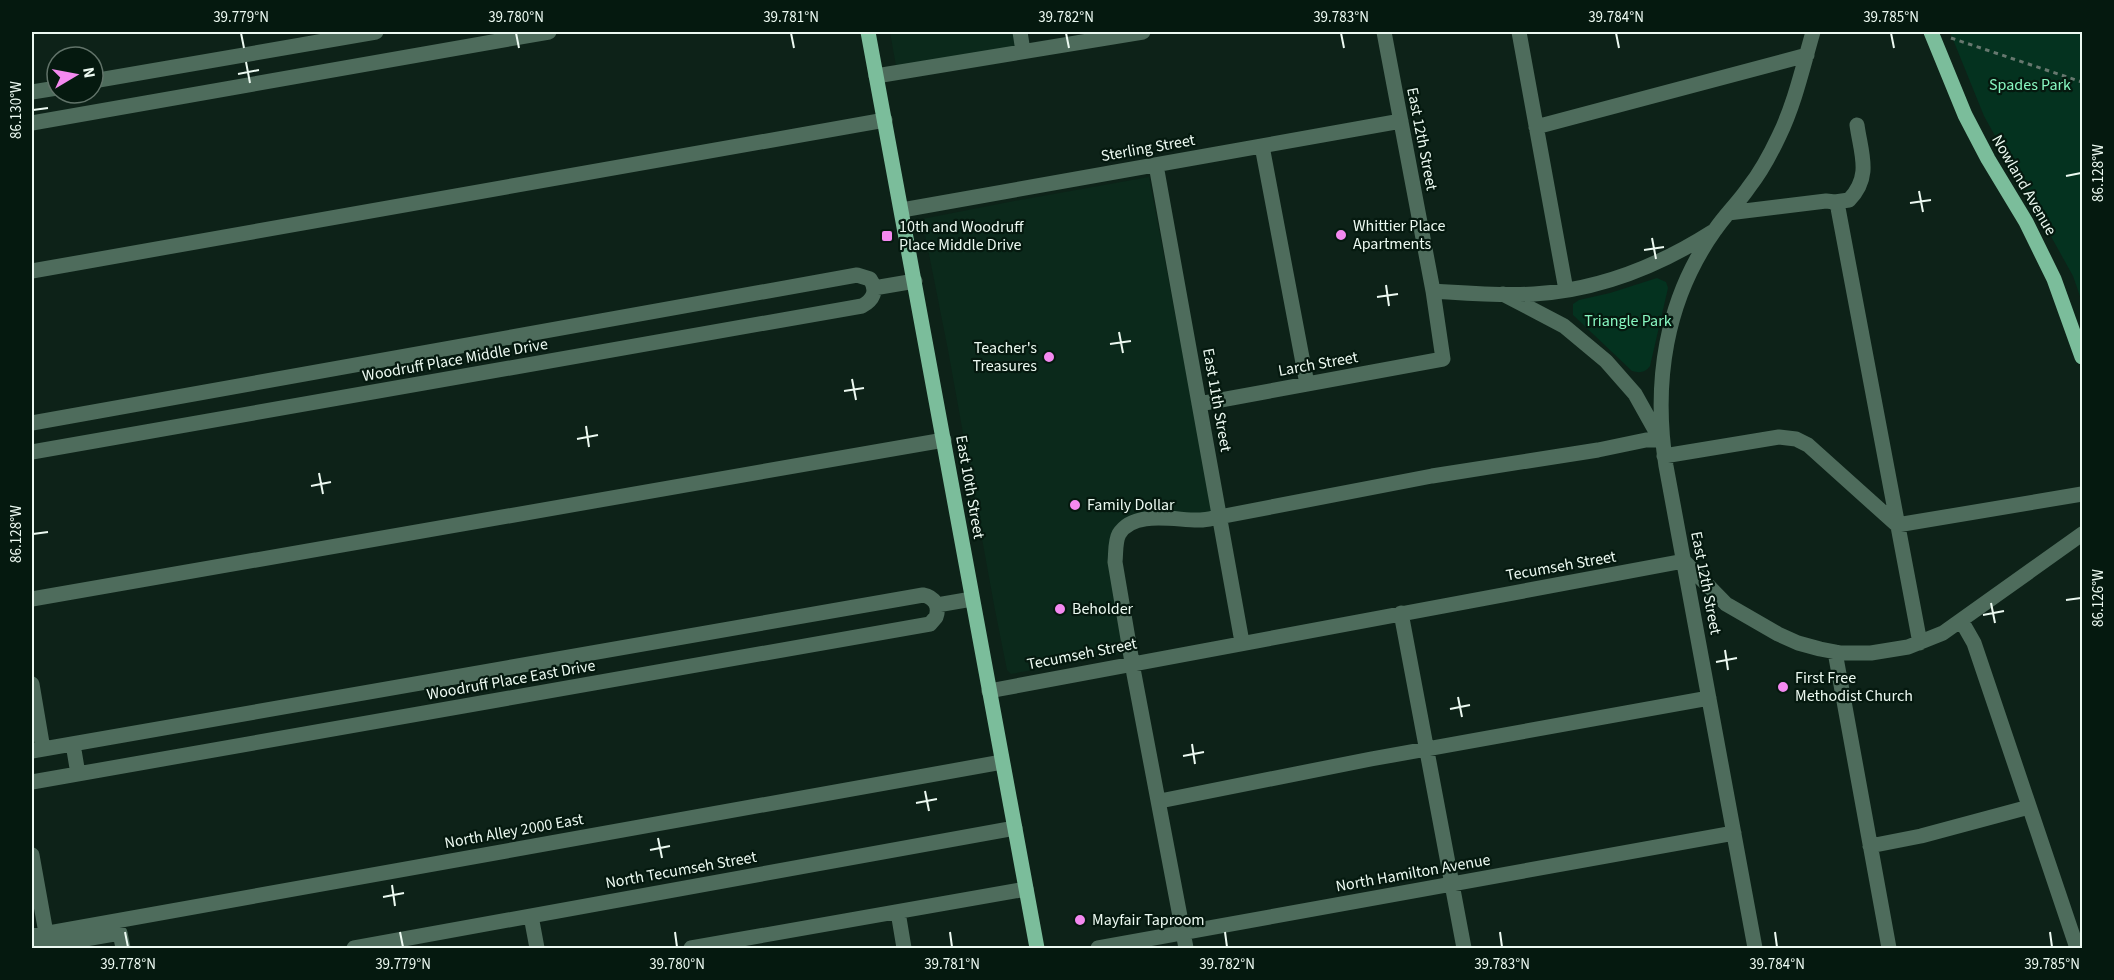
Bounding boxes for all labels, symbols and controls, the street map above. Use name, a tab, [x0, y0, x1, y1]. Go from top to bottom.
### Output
text: 39.779°N	[213, 7, 269, 28]
text: 39.780°N	[488, 7, 544, 28]
text: 39.781°N	[763, 7, 819, 28]
text: 39.782°N	[1038, 7, 1094, 28]
text: 39.783°N	[1313, 7, 1369, 28]
text: 39.784°N	[1588, 7, 1644, 28]
text: 39.785°N	[1863, 7, 1919, 28]
north arrow	[45, 45, 105, 105]
text: N	[77, 65, 101, 80]
park label: Spades Park	[1989, 74, 2071, 96]
text: 86.130°W	[6, 81, 27, 139]
street label: East 12th Street	[1401, 85, 1443, 193]
street label: Sterling Street	[1099, 129, 1197, 167]
street label: Nowland Avenue	[1986, 131, 2062, 239]
text: 86.128°W	[2088, 144, 2109, 202]
place label: Whittier Place Apartments	[1353, 215, 1445, 255]
place label: 10th and Woodruff Place Middle Drive	[899, 216, 1024, 256]
marker: Whittier Place Apartments	[1334, 228, 1348, 242]
marker: 10th and Woodruff Place Middle Drive	[880, 229, 894, 243]
park label: Triangle Park	[1584, 310, 1672, 332]
street label: Woodruff Place Middle Drive	[361, 333, 550, 387]
place label: Teacher's Treasures	[973, 337, 1037, 377]
street label: East 11th Street	[1197, 346, 1237, 454]
street label: Larch Street	[1276, 346, 1360, 382]
marker: Teacher's Treasures	[1042, 350, 1056, 364]
street label: East 10th Street	[950, 433, 990, 541]
place label: Family Dollar	[1087, 494, 1175, 516]
marker: Family Dollar	[1068, 498, 1082, 512]
text: 86.128°W	[6, 505, 27, 563]
street label: East 12th Street	[1685, 529, 1727, 637]
street label: Tecumseh Street	[1504, 545, 1618, 587]
text: 86.126°W	[2088, 569, 2109, 627]
place label: Beholder	[1072, 598, 1134, 620]
marker: Beholder	[1053, 602, 1067, 616]
street label: Tecumseh Street	[1025, 632, 1139, 675]
street label: Woodruff Place East Drive	[425, 654, 597, 706]
place label: First Free Methodist Church	[1795, 667, 1913, 707]
marker: First Free Methodist Church	[1776, 680, 1790, 694]
street label: North Alley 2000 East	[443, 808, 586, 854]
street label: North Tecumseh Street	[604, 846, 759, 894]
street label: North Hamilton Avenue	[1334, 849, 1492, 897]
place label: Mayfair Taproom	[1092, 909, 1205, 931]
marker: Mayfair Taproom	[1073, 913, 1087, 927]
text: 39.778°N	[100, 954, 156, 975]
text: 39.779°N	[375, 954, 431, 975]
text: 39.780°N	[649, 954, 705, 975]
text: 39.781°N	[924, 954, 980, 975]
text: 39.782°N	[1199, 954, 1255, 975]
text: 39.783°N	[1474, 954, 1530, 975]
text: 39.784°N	[1749, 954, 1805, 975]
text: 39.785°N	[2024, 954, 2080, 975]

